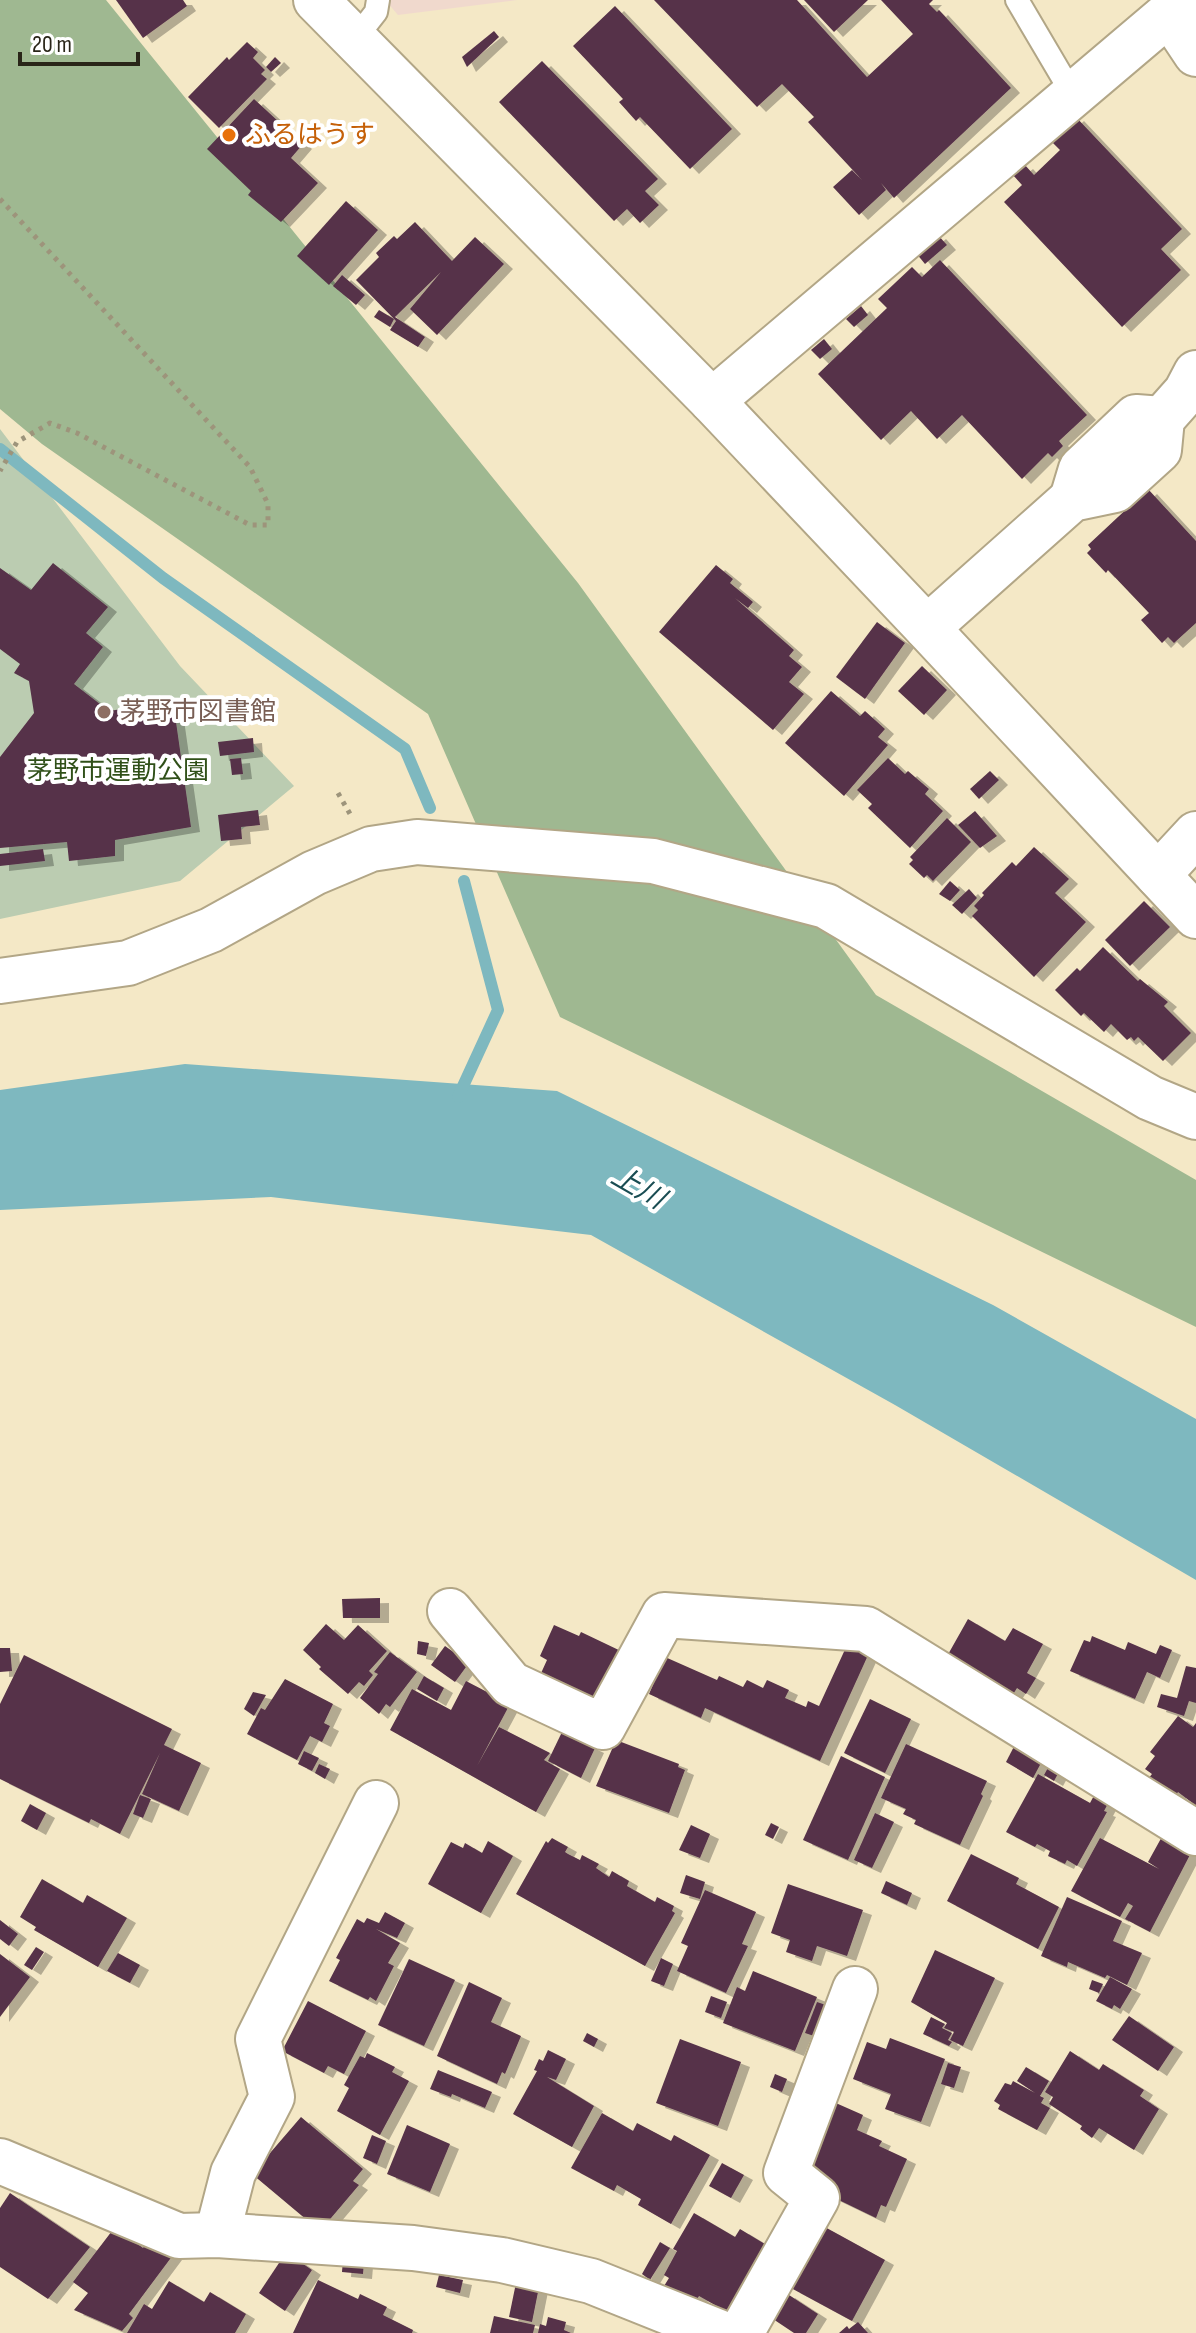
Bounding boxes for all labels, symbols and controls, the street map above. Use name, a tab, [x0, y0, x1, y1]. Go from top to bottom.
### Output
scale bar	[20, 16, 138, 66]
text: 20 m	[32, 30, 72, 59]
place label: ふるはうす	[245, 120, 375, 151]
marker: ふるはうす	[220, 126, 238, 144]
place label: 茅野市図書館	[120, 697, 276, 728]
marker: 茅野市図書館	[95, 703, 113, 721]
park label: 茅野市運動公園	[27, 756, 209, 787]
water label: 上川	[605, 1160, 673, 1218]

